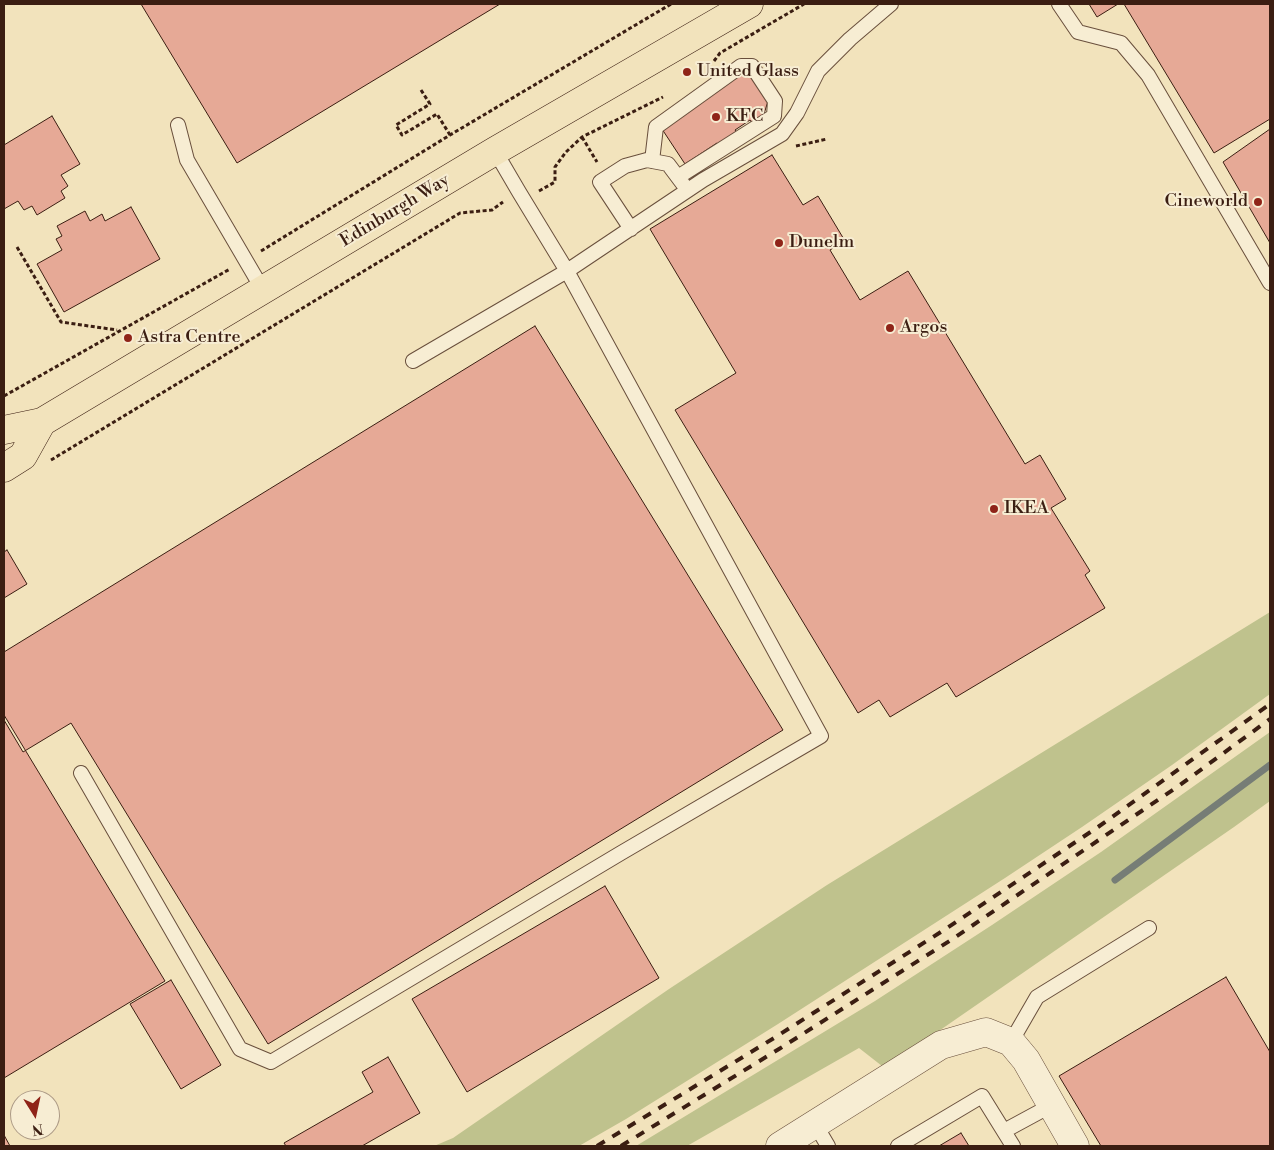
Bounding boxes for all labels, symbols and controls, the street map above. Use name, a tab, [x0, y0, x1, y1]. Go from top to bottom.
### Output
place label: United Glass	[697, 61, 799, 83]
marker: United Glass	[681, 66, 693, 78]
place label: KFC	[726, 106, 763, 128]
marker: KFC	[710, 111, 722, 123]
street label: Edinburgh Way	[336, 170, 454, 252]
place label: Cineworld	[1165, 191, 1248, 213]
marker: Cineworld	[1252, 196, 1264, 208]
place label: Dunelm	[789, 232, 854, 254]
marker: Dunelm	[773, 237, 785, 249]
place label: Argos	[900, 317, 947, 339]
marker: Argos	[884, 322, 896, 334]
place label: Astra Centre	[138, 327, 241, 349]
marker: Astra Centre	[122, 332, 134, 344]
place label: IKEA	[1004, 498, 1049, 520]
marker: IKEA	[988, 503, 1000, 515]
north arrow	[10, 1090, 60, 1140]
text: N	[30, 1119, 44, 1139]

